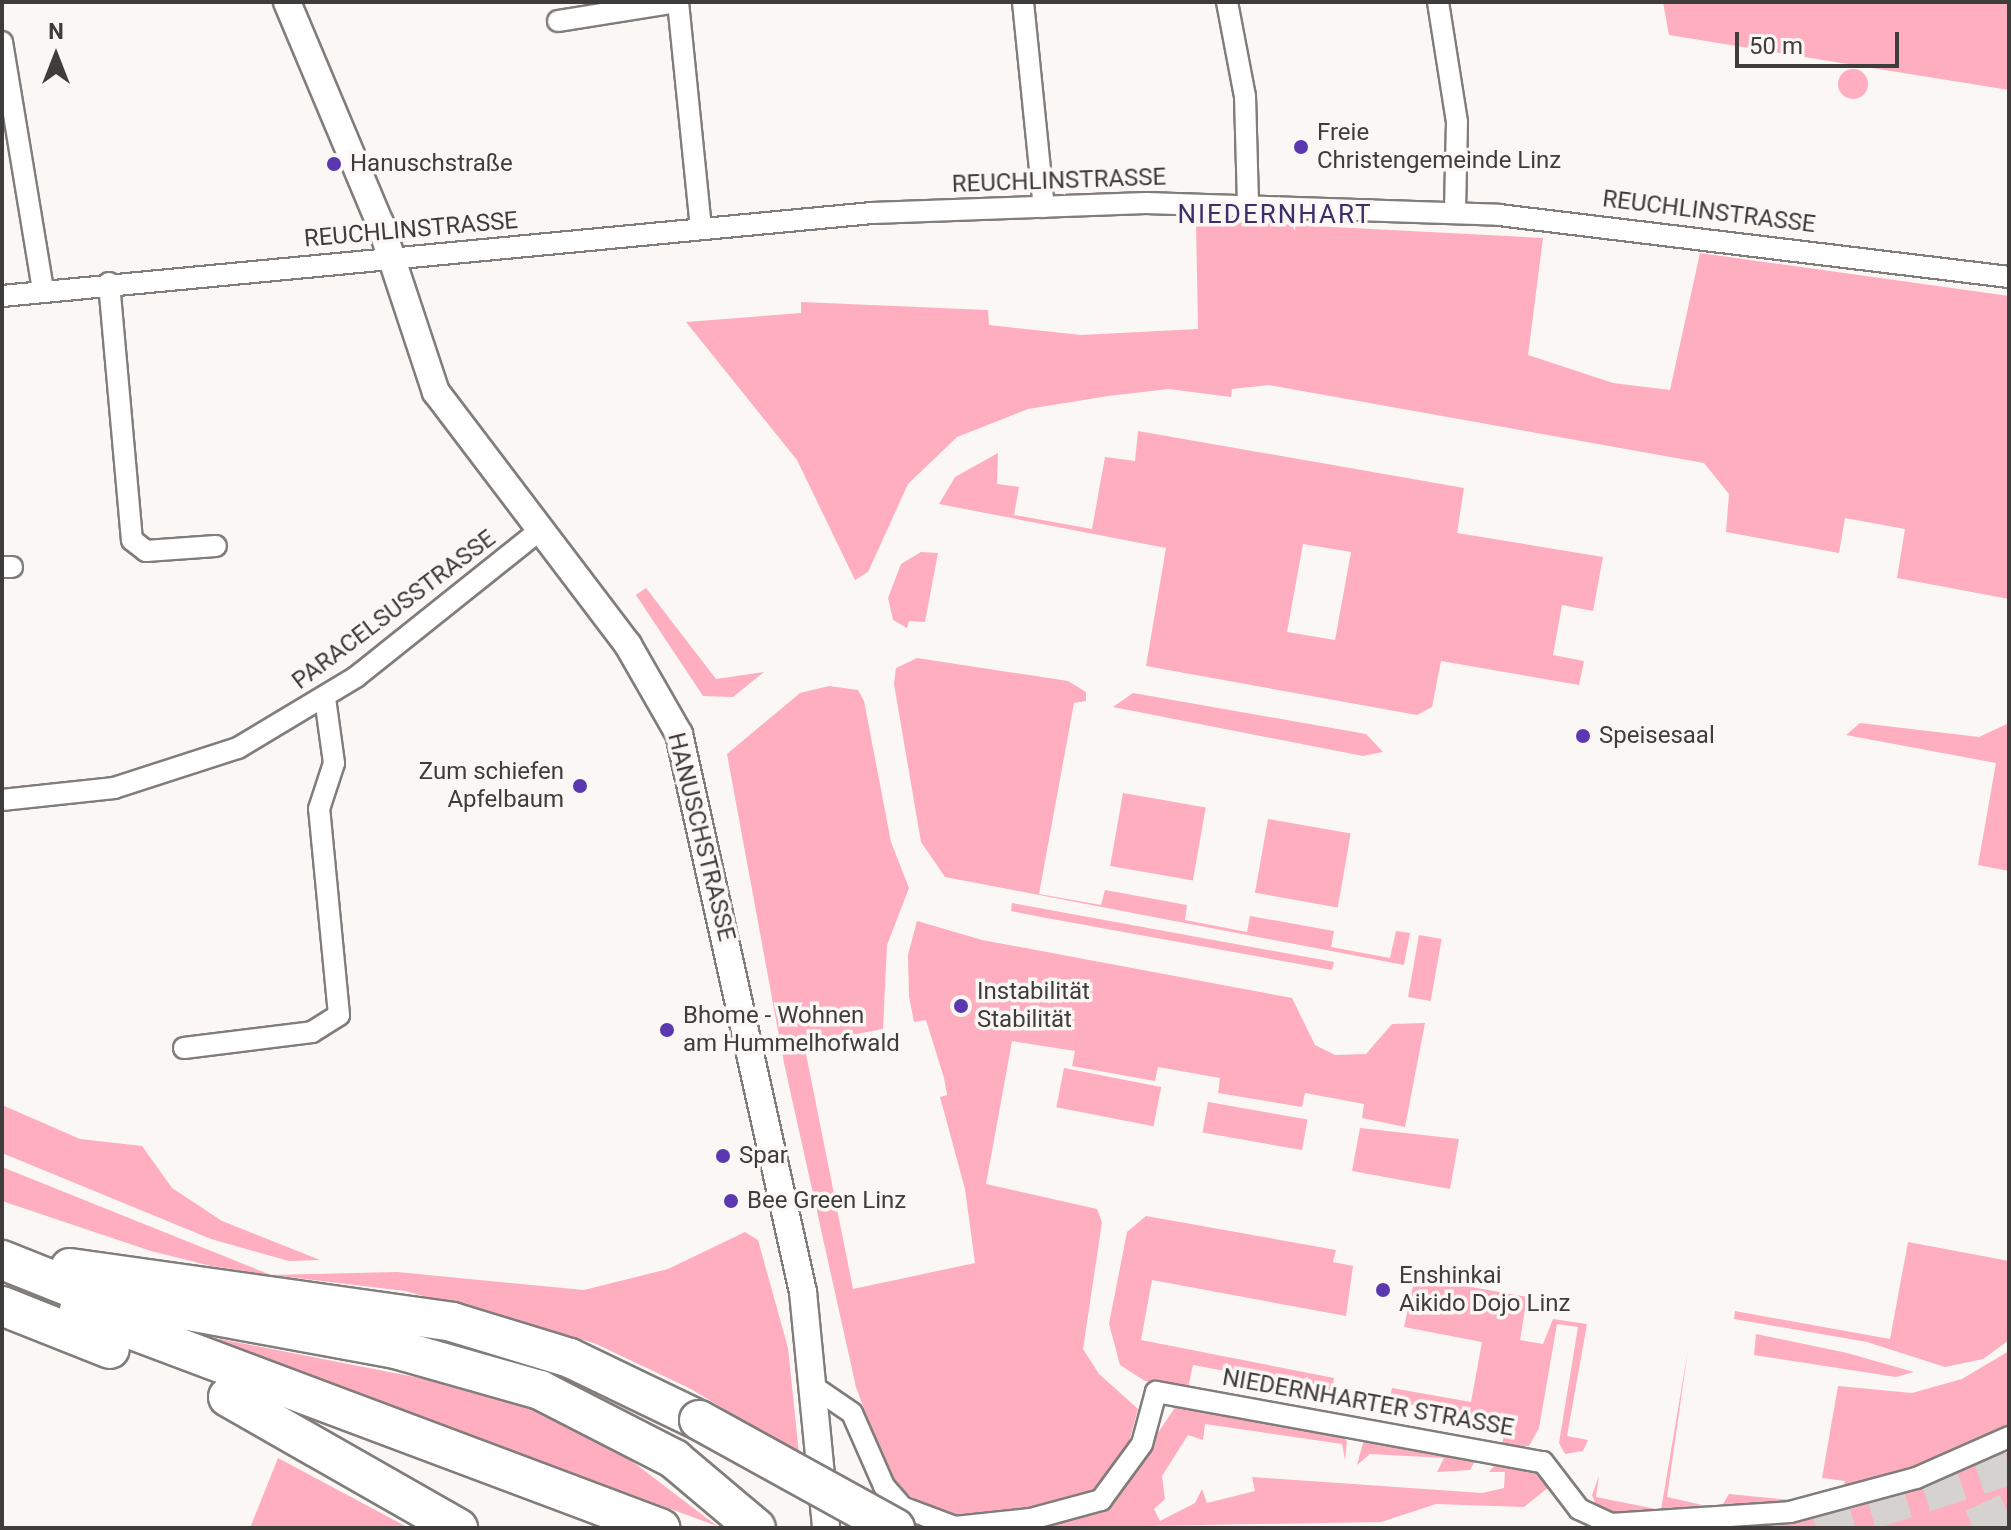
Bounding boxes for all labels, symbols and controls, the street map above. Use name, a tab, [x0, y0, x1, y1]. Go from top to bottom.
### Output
north arrow	[16, 16, 96, 96]
scale bar	[1739, 16, 1903, 66]
text: N	[48, 19, 64, 44]
text: 50 m	[1749, 32, 1803, 60]
place label: Freie Christengemeinde Linz	[1317, 119, 1561, 175]
marker: Freie Christengemeinde Linz	[1292, 138, 1310, 156]
place label: Hanuschstraße	[350, 150, 513, 178]
marker: Hanuschstraße	[325, 155, 343, 173]
street label: REUCHLINSTRASSE	[951, 163, 1167, 199]
street label: REUCHLINSTRASSE	[1601, 185, 1817, 239]
district label: NIEDERNHART	[1177, 199, 1373, 231]
street label: REUCHLINSTRASSE	[303, 206, 519, 254]
street label: PARACELSUSSTRASSE	[287, 524, 501, 696]
place label: Speisesaal	[1599, 722, 1715, 750]
marker: Speisesaal	[1574, 727, 1592, 745]
street label: HANUSCHSTRASSE	[661, 730, 741, 944]
place label: Zum schiefen Apfelbaum	[419, 758, 564, 814]
marker: Zum schiefen Apfelbaum	[571, 777, 589, 795]
place label: Instabilität Stabilität	[977, 978, 1090, 1034]
marker: Instabilität Stabilität	[952, 997, 970, 1015]
place label: Bhome - Wohnen am Hummelhofwald	[683, 1002, 900, 1058]
marker: Bhome - Wohnen am Hummelhofwald	[658, 1021, 676, 1039]
place label: Spar	[739, 1142, 788, 1170]
marker: Spar	[714, 1147, 732, 1165]
place label: Bee Green Linz	[747, 1187, 906, 1215]
marker: Bee Green Linz	[722, 1192, 740, 1210]
place label: Enshinkai Aikido Dojo Linz	[1399, 1262, 1570, 1318]
marker: Enshinkai Aikido Dojo Linz	[1374, 1281, 1392, 1299]
street label: NIEDERNHARTER STRASSE	[1220, 1363, 1516, 1443]

